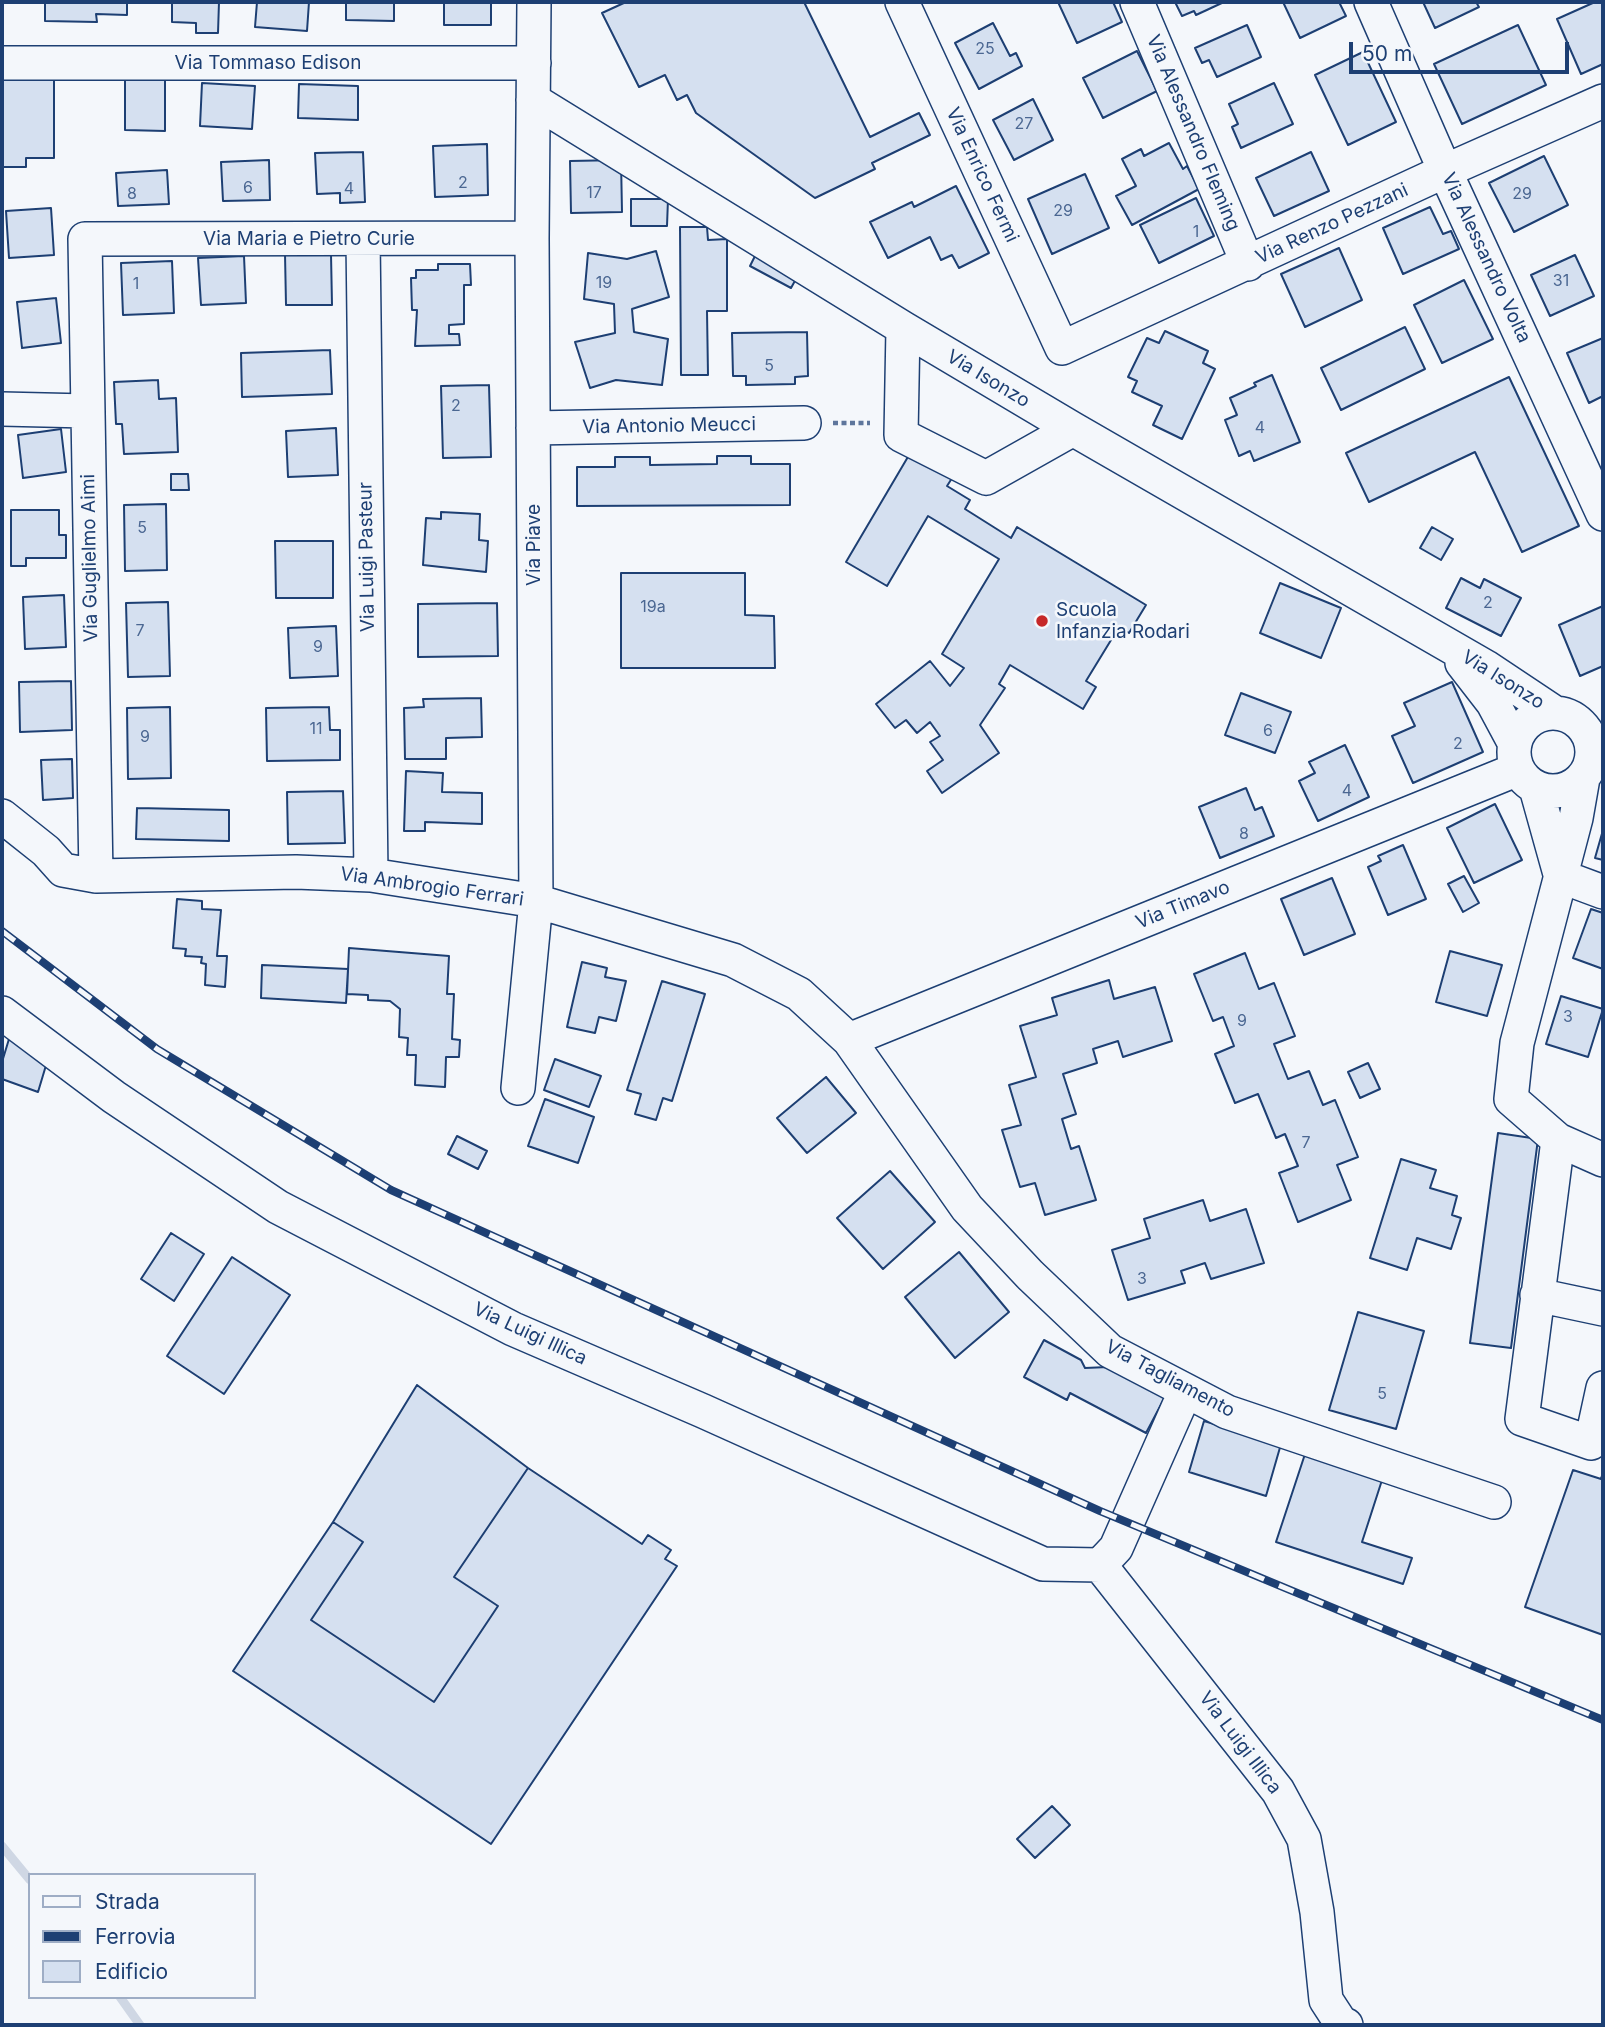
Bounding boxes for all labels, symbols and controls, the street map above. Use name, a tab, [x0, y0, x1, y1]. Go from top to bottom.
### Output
scale bar	[1353, 28, 1574, 72]
street label: Via Alessandro Fleming	[1141, 32, 1245, 234]
house number: 25	[975, 39, 995, 59]
text: 50 m	[1362, 41, 1412, 66]
street label: Via Tommaso Edison	[175, 52, 361, 74]
street label: Via Enrico Fermi	[941, 104, 1023, 246]
house number: 27	[1015, 114, 1033, 134]
street label: Via Alessandro Volta	[1437, 169, 1535, 347]
house number: 2	[458, 173, 468, 193]
house number: 6	[243, 178, 253, 198]
house number: 4	[344, 179, 354, 199]
street label: Via Renzo Pezzani	[1252, 179, 1412, 269]
house number: 17	[586, 183, 602, 203]
house number: 8	[127, 184, 137, 204]
house number: 29	[1512, 184, 1532, 204]
house number: 29	[1053, 201, 1073, 221]
house number: 1	[1193, 222, 1199, 242]
street label: Via Maria e Pietro Curie	[203, 228, 415, 250]
house number: 31	[1553, 271, 1569, 291]
house number: 19	[596, 273, 612, 293]
house number: 1	[133, 274, 139, 294]
street label: Via Isonzo	[942, 345, 1034, 413]
house number: 5	[764, 356, 774, 376]
house number: 2	[451, 396, 461, 416]
street label: Via Antonio Meucci	[582, 413, 756, 439]
house number: 4	[1255, 418, 1265, 438]
street label: Via Guglielmo Aimi	[77, 474, 103, 642]
street label: Via Luigi Pasteur	[354, 482, 380, 632]
street label: Via Piave	[523, 504, 545, 586]
house number: 5	[137, 518, 147, 538]
house number: 2	[1483, 593, 1493, 613]
house number: 19a	[640, 597, 666, 617]
place label: Scuola Infanzia Rodari	[1056, 599, 1190, 643]
marker: Scuola Infanzia Rodari	[1034, 613, 1050, 629]
house number: 7	[135, 621, 145, 641]
house number: 9	[313, 637, 323, 657]
street label: Via Isonzo	[1457, 646, 1549, 714]
house number: 11	[309, 719, 323, 739]
house number: 6	[1263, 721, 1273, 741]
house number: 9	[140, 727, 150, 747]
house number: 2	[1453, 734, 1463, 754]
house number: 4	[1342, 781, 1352, 801]
house number: 8	[1239, 824, 1249, 844]
street label: Via Ambrogio Ferrari	[339, 863, 525, 911]
street label: Via Timavo	[1133, 876, 1233, 934]
house number: 3	[1563, 1007, 1573, 1027]
house number: 9	[1237, 1011, 1247, 1031]
house number: 7	[1301, 1133, 1311, 1153]
house number: 3	[1137, 1269, 1147, 1289]
street label: Via Luigi Illica	[470, 1298, 590, 1370]
street label: Via Tagliamento	[1101, 1335, 1239, 1423]
house number: 5	[1377, 1384, 1387, 1404]
street label: Via Luigi Illica	[1194, 1687, 1286, 1799]
legend	[28, 1873, 256, 1999]
text: Strada	[95, 1889, 160, 1914]
text: Ferrovia	[95, 1924, 175, 1949]
text: Edificio	[95, 1959, 168, 1984]

